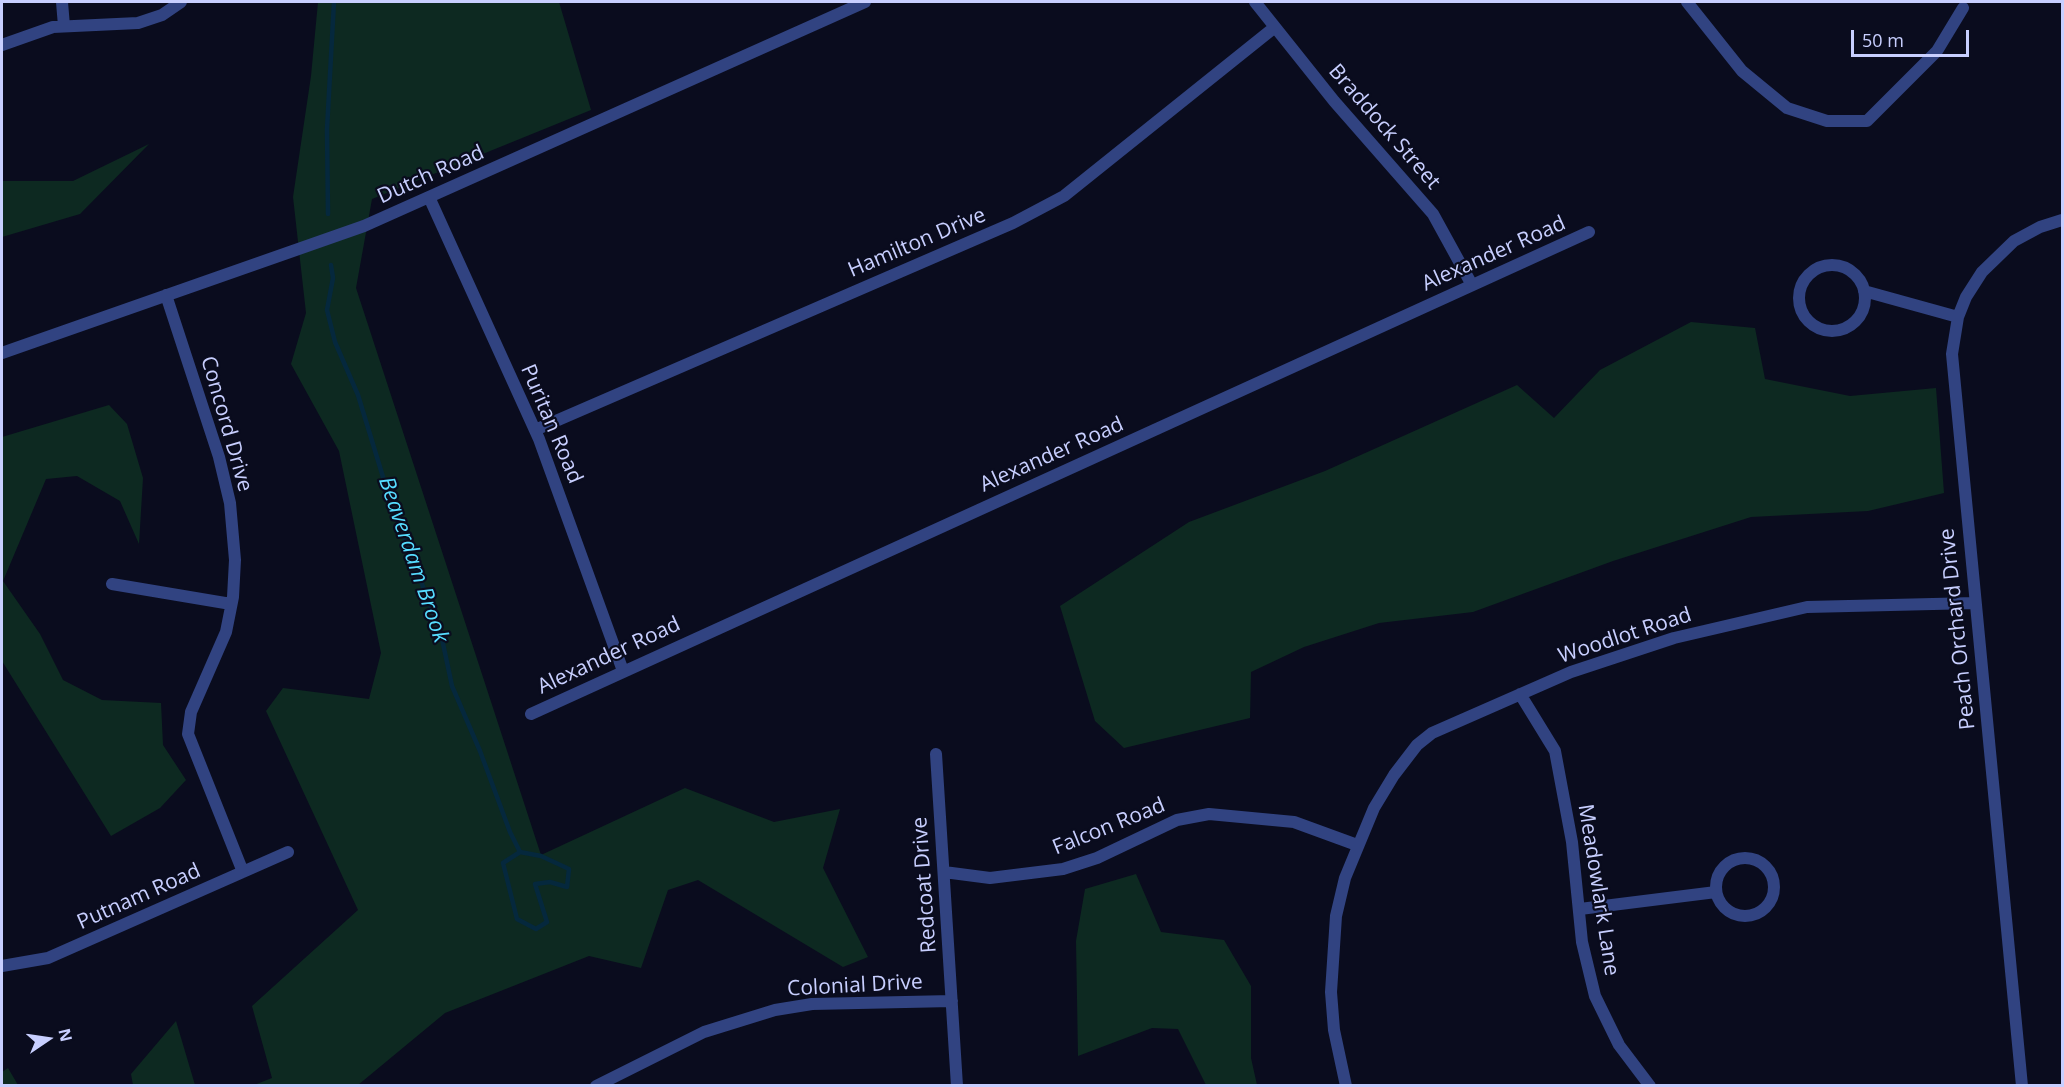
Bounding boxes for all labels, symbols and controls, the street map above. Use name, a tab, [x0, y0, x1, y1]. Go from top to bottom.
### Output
scale bar	[1854, 18, 1972, 56]
text: 50 m	[1862, 28, 1904, 52]
street label: Braddock Street	[1323, 59, 1445, 195]
street label: Dutch Road	[374, 140, 488, 210]
street label: Hamilton Drive	[844, 203, 990, 283]
street label: Alexander Road	[1418, 211, 1570, 297]
street label: Concord Drive	[195, 353, 257, 495]
street label: Puritan Road	[515, 361, 587, 487]
street label: Alexander Road	[976, 412, 1128, 498]
water label: Beaverdam Brook	[372, 474, 454, 646]
street label: Peach Orchard Drive	[1935, 527, 1981, 731]
street label: Woodlot Road	[1555, 603, 1695, 669]
street label: Alexander Road	[534, 612, 684, 700]
street label: Falcon Road	[1049, 793, 1169, 861]
street label: Meadowlark Lane	[1572, 802, 1624, 978]
street label: Redcoat Drive	[908, 816, 942, 954]
street label: Putnam Road	[73, 859, 205, 935]
street label: Colonial Drive	[787, 970, 923, 1002]
north arrow	[18, 1009, 78, 1069]
text: N	[53, 1026, 78, 1044]

